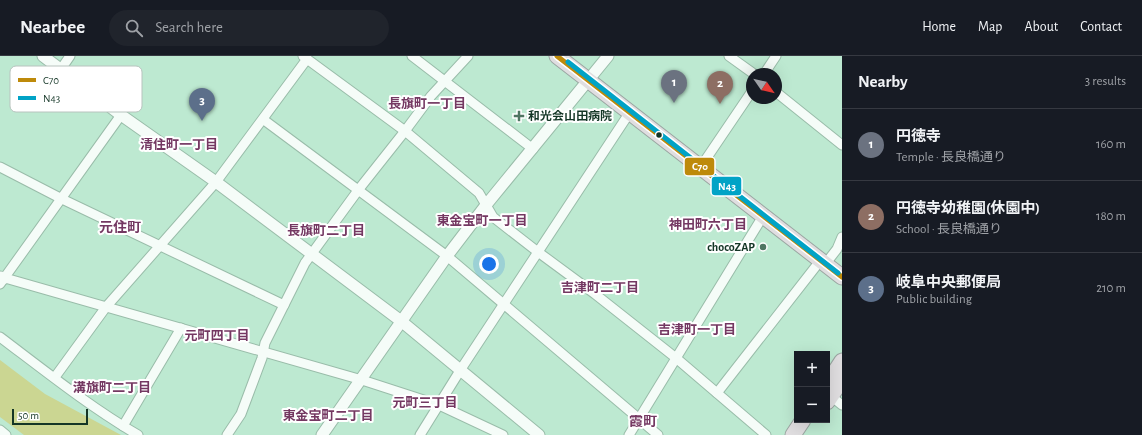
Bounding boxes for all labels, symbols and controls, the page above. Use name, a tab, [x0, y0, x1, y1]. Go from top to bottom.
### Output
search box	[109, 10, 389, 46]
icon: search	[123, 17, 145, 39]
text: Nearbee	[20, 18, 85, 37]
text: Search here	[155, 20, 223, 35]
text: Home	[922, 20, 956, 34]
text: Map	[978, 20, 1002, 34]
text: About	[1024, 20, 1058, 34]
text: Contact	[1080, 20, 1122, 34]
legend	[10, 66, 142, 112]
north arrow	[746, 68, 782, 104]
pin: 1	[661, 70, 687, 103]
pin: 2	[707, 71, 733, 104]
text: Nearby	[858, 73, 908, 90]
text: C70	[43, 75, 59, 86]
text: 3 results	[1085, 75, 1126, 88]
pin: 3	[189, 88, 215, 121]
text: N43	[43, 93, 61, 104]
district label: 長旗町一丁目	[388, 97, 466, 111]
place label: 和光会山田病院	[528, 109, 612, 122]
marker: 和光会山田病院	[513, 110, 525, 122]
text: 円徳寺	[896, 129, 941, 144]
unlabelled marker	[654, 130, 664, 140]
district label: 清住町一丁目	[140, 137, 218, 152]
text: 1	[869, 138, 873, 151]
text: 160 m	[1096, 138, 1126, 151]
text: Temple · 長良橋通り	[896, 151, 1006, 164]
line badge: C70	[684, 157, 715, 176]
text: C70	[692, 161, 708, 172]
line badge: N43	[711, 176, 742, 196]
text: N43	[718, 181, 736, 192]
text: 円徳寺幼稚園(休園中)	[896, 201, 1040, 216]
text: 2	[868, 210, 874, 223]
text: 180 m	[1096, 210, 1126, 223]
district label: 東金宝町一丁目	[436, 214, 528, 228]
district label: 神田町六丁目	[669, 217, 747, 232]
district label: 元住町	[99, 219, 141, 235]
text: School · 長良橋通り	[896, 223, 1002, 236]
district label: 長旗町二丁目	[287, 224, 365, 238]
place label: chocoZAP	[707, 241, 755, 253]
marker: chocoZAP	[758, 242, 768, 252]
your location	[479, 254, 499, 274]
text: 岐阜中央郵便局	[896, 275, 1001, 290]
district label: 吉津町二丁目	[561, 281, 639, 295]
text: 3	[868, 282, 874, 295]
text: 210 m	[1096, 282, 1126, 295]
text: Public building	[896, 293, 972, 306]
district label: 吉津町一丁目	[658, 323, 736, 337]
district label: 元町四丁目	[184, 329, 250, 343]
map controls	[794, 351, 830, 423]
button: +	[794, 351, 830, 387]
district label: 溝旗町二丁目	[73, 381, 151, 395]
button: −	[794, 387, 830, 423]
district label: 元町三丁目	[392, 396, 458, 410]
scale bar	[12, 407, 88, 426]
district label: 東金宝町二丁目	[282, 409, 374, 423]
text: 50 m	[18, 410, 39, 421]
district label: 霞町	[629, 415, 657, 429]

